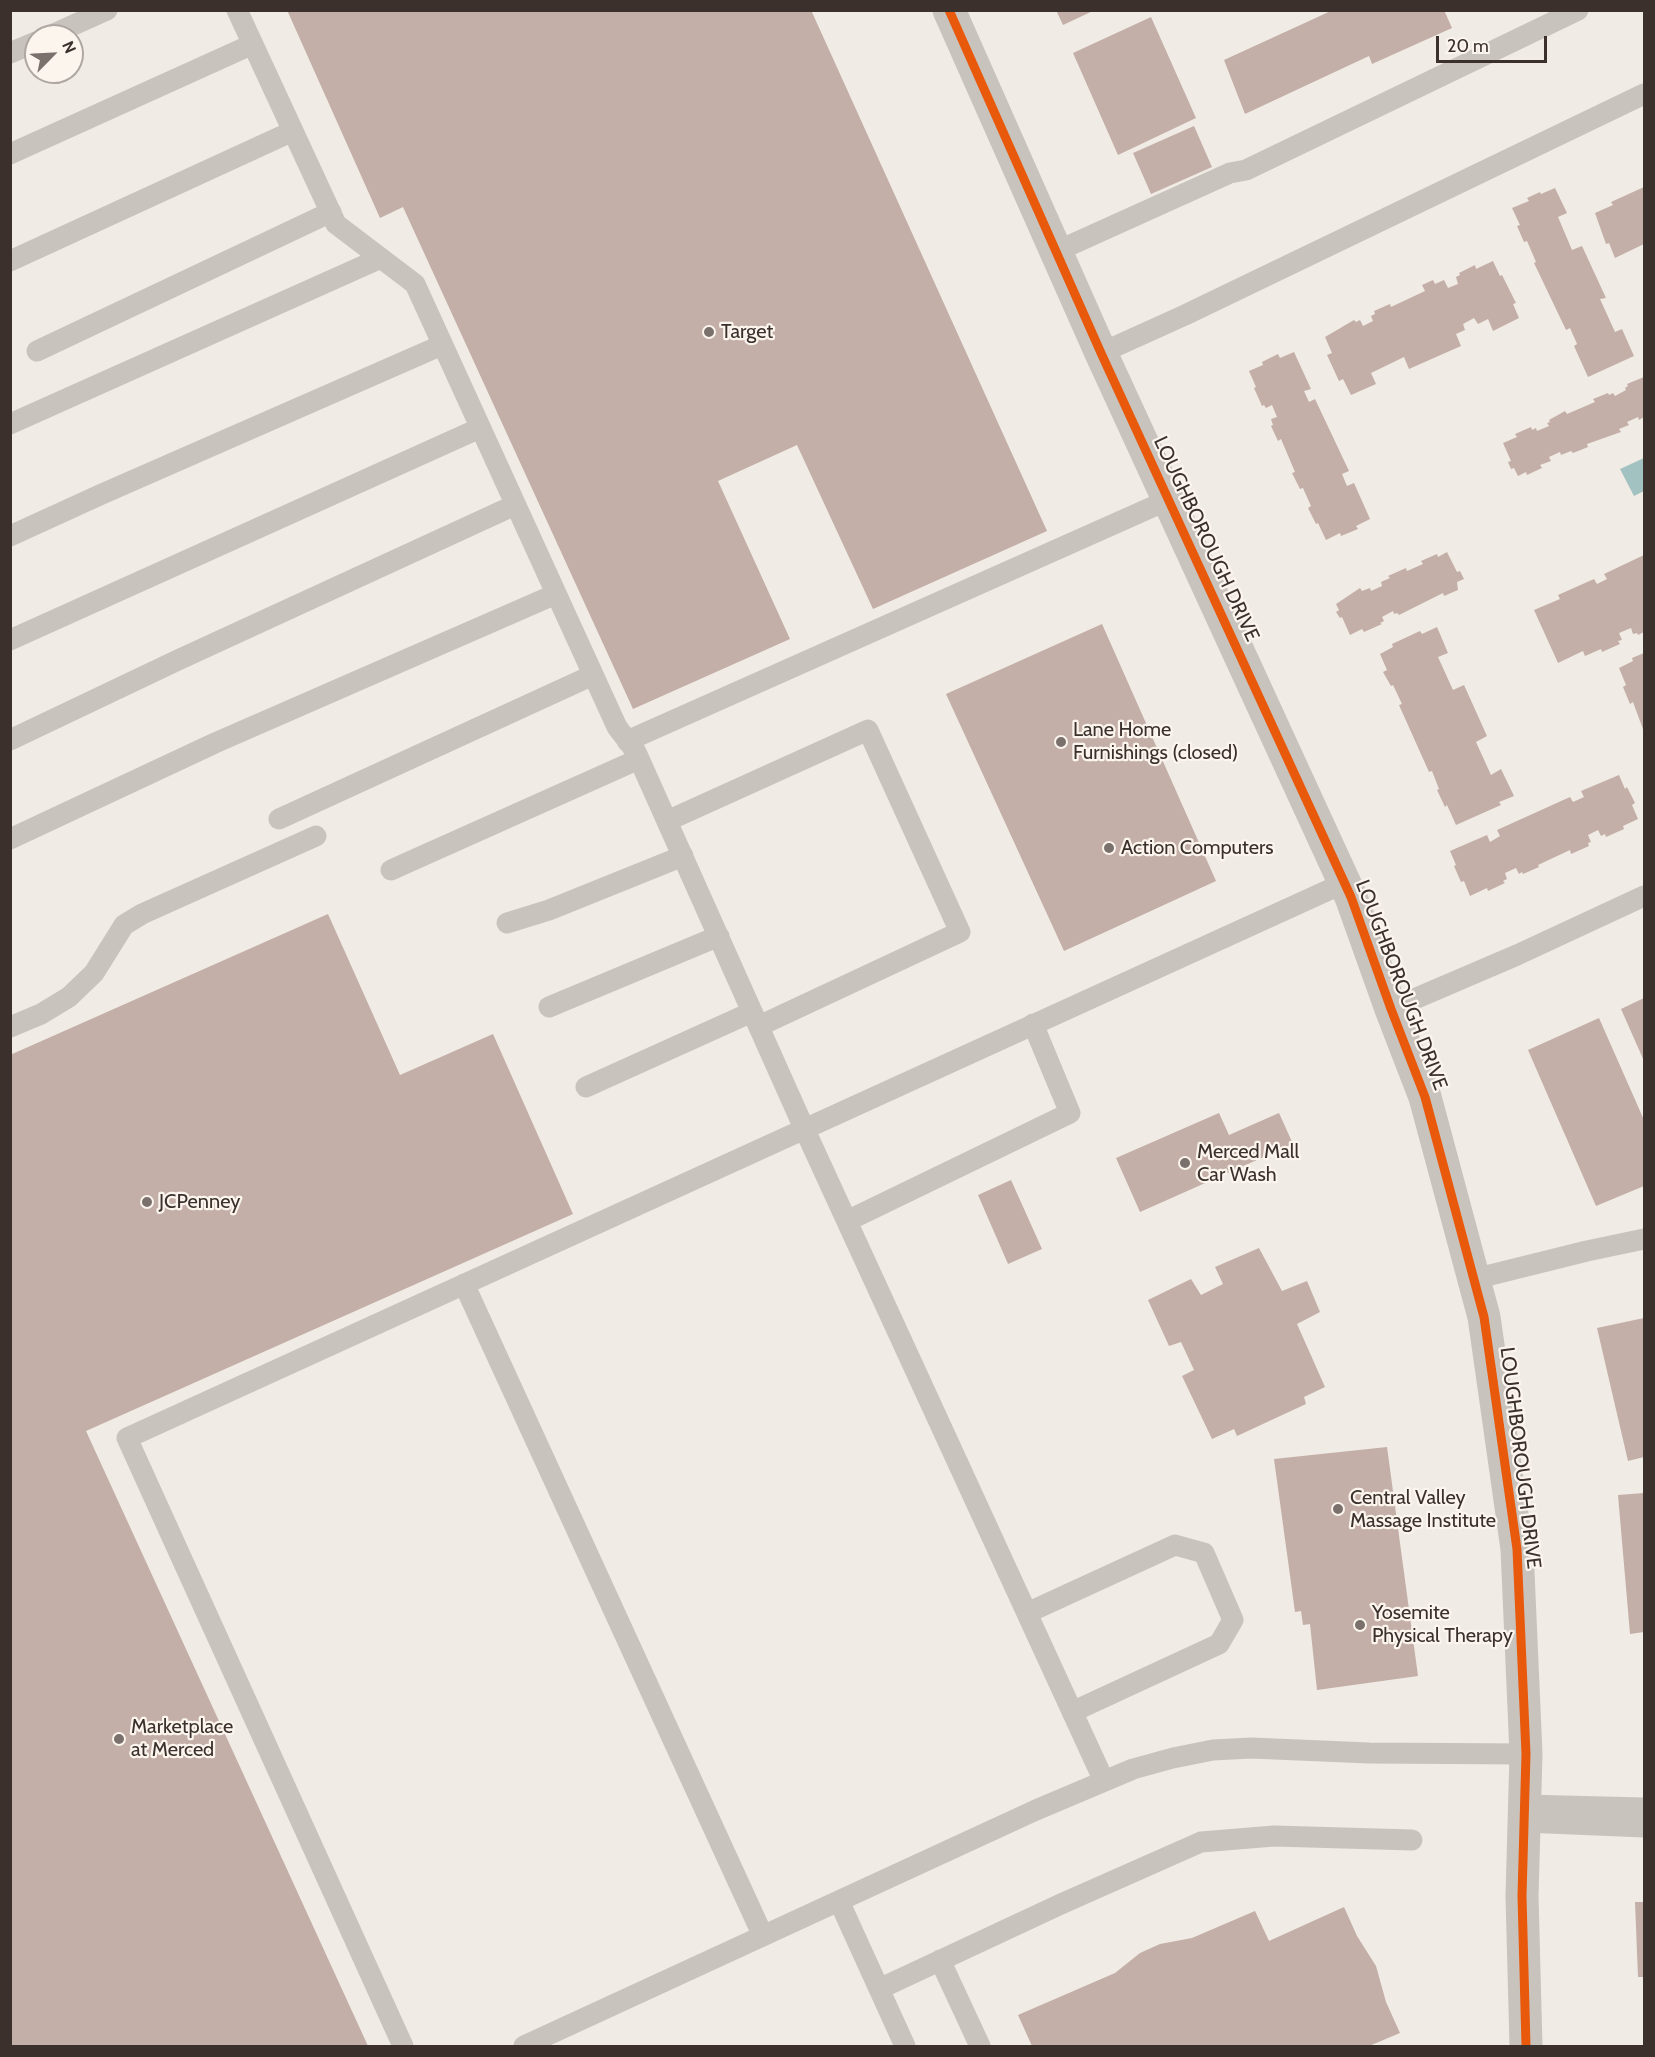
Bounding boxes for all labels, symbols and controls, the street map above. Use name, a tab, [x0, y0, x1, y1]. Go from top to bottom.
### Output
north arrow	[24, 24, 84, 84]
scale bar	[1439, 24, 1550, 62]
text: 20 m	[1447, 35, 1489, 57]
text: N	[58, 38, 80, 56]
place label: Target	[721, 320, 773, 344]
marker: Target	[702, 325, 716, 339]
street label: LOUGHBOROUGH DRIVE	[1148, 433, 1264, 645]
place label: Lane Home Furnishings (closed)	[1073, 718, 1238, 765]
marker: Lane Home Furnishings (closed)	[1054, 735, 1068, 749]
place label: Action Computers	[1121, 836, 1274, 860]
marker: Action Computers	[1102, 841, 1116, 855]
street label: LOUGHBOROUGH DRIVE	[1350, 876, 1452, 1094]
place label: Merced Mall Car Wash	[1197, 1140, 1299, 1187]
marker: Merced Mall Car Wash	[1178, 1156, 1192, 1170]
place label: JCPenney	[159, 1190, 240, 1214]
marker: JCPenney	[140, 1195, 154, 1209]
street label: LOUGHBOROUGH DRIVE	[1494, 1346, 1546, 1570]
place label: Central Valley Massage Institute	[1350, 1486, 1496, 1533]
marker: Central Valley Massage Institute	[1331, 1502, 1345, 1516]
place label: Yosemite Physical Therapy	[1372, 1601, 1513, 1648]
marker: Yosemite Physical Therapy	[1353, 1618, 1367, 1632]
place label: Marketplace at Merced	[131, 1715, 233, 1762]
marker: Marketplace at Merced	[112, 1732, 126, 1746]

